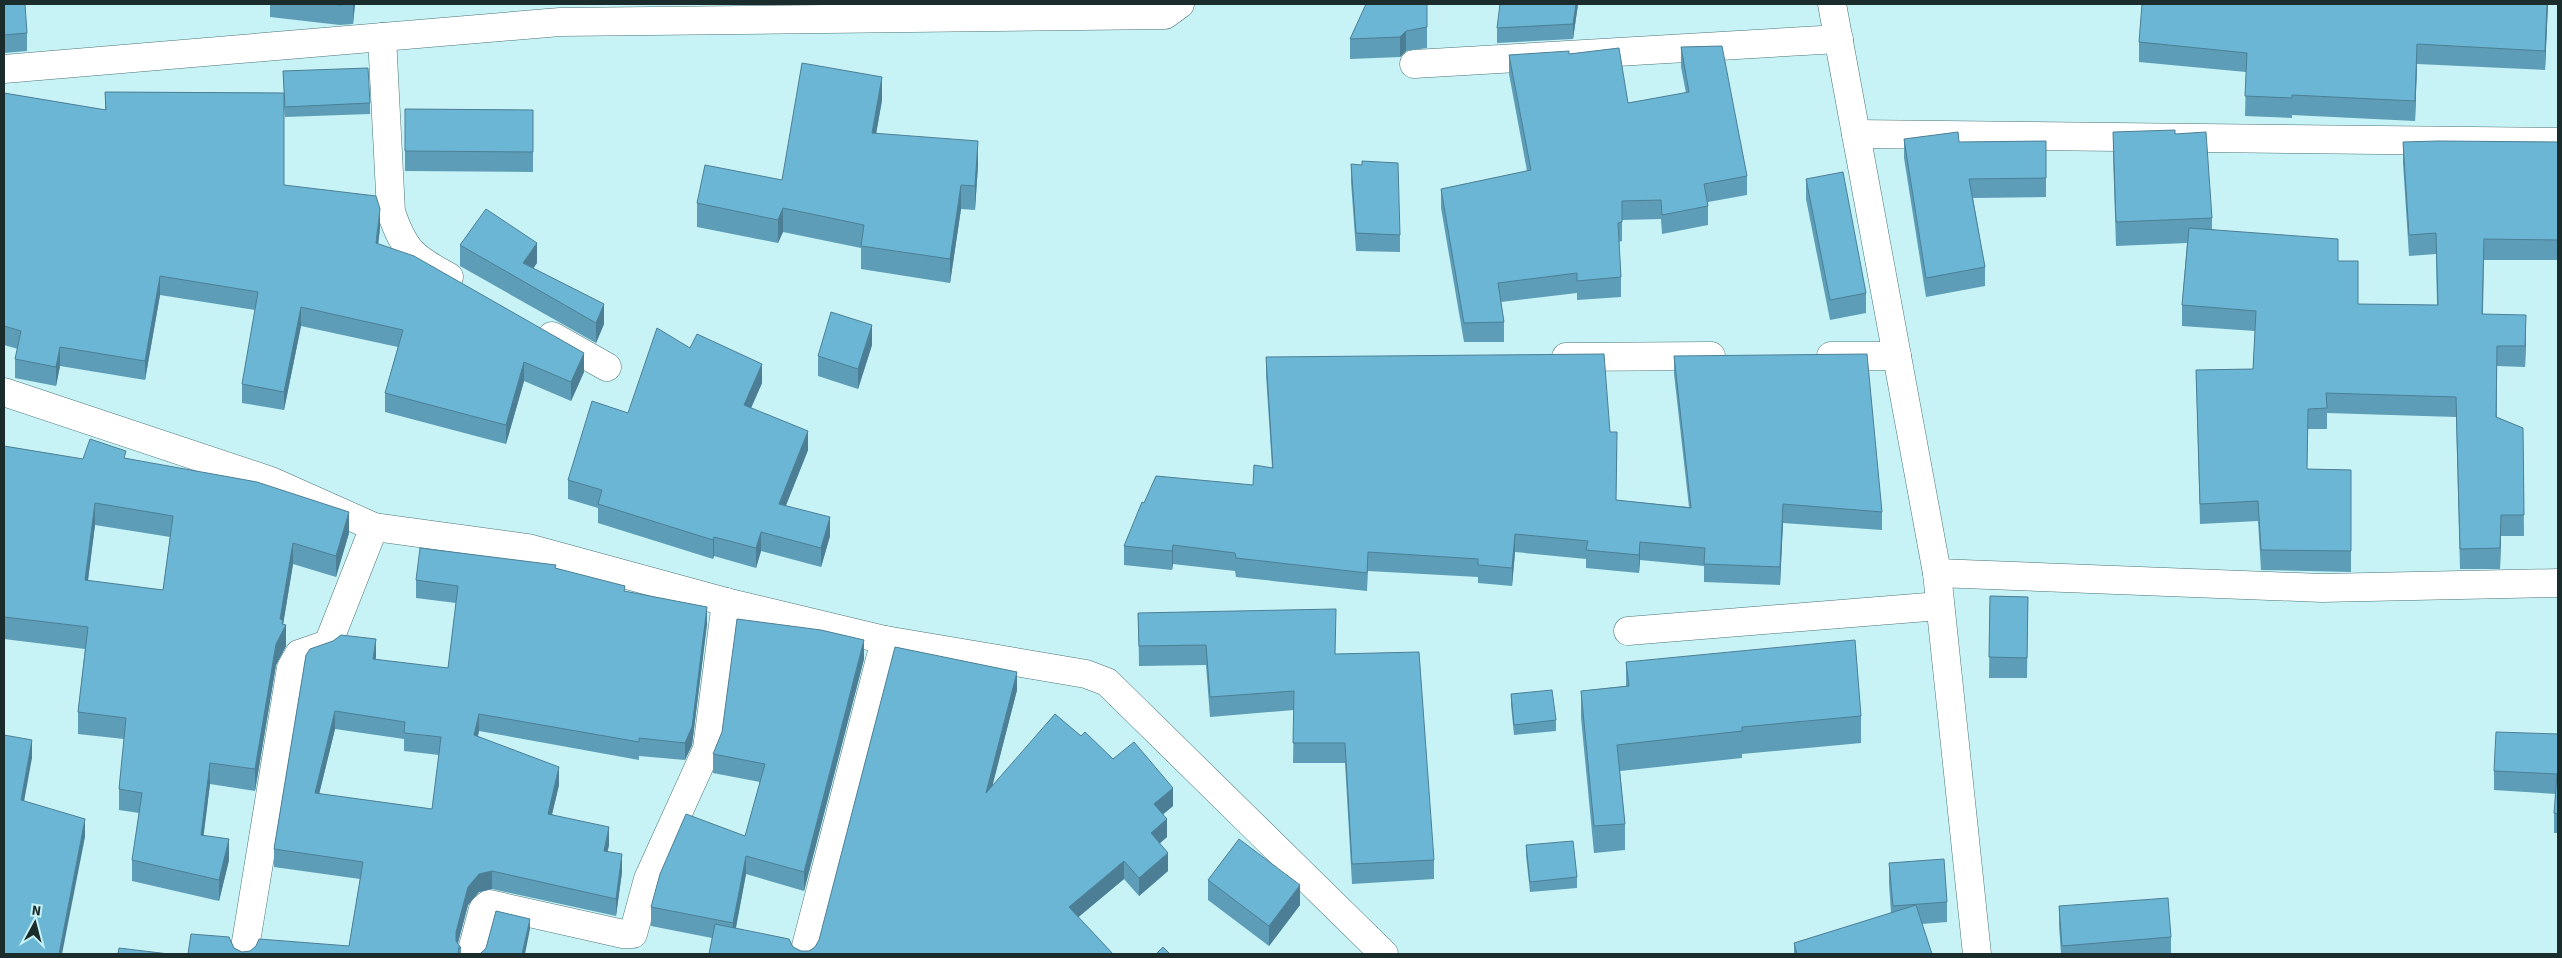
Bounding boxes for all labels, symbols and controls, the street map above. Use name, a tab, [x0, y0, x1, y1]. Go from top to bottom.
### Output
north arrow	[10, 898, 60, 948]
text: N	[31, 901, 42, 922]

